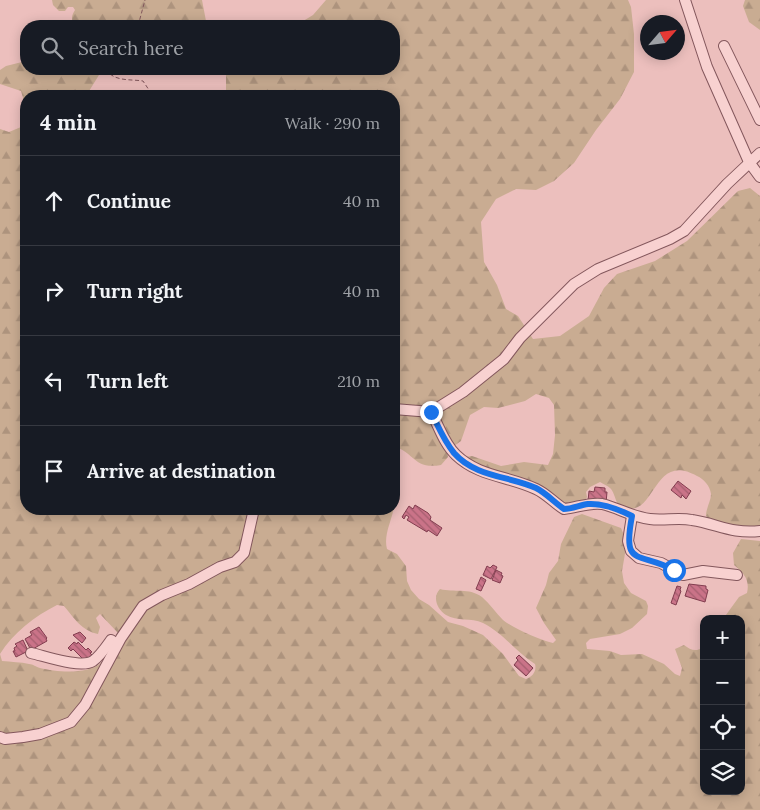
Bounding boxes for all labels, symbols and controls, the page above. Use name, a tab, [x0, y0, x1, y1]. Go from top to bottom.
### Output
north arrow	[640, 15, 685, 60]
search box	[20, 20, 400, 75]
icon: search	[38, 34, 66, 62]
text: Search here	[78, 36, 184, 60]
text: 4 min	[40, 109, 97, 136]
text: Walk · 290 m	[285, 113, 380, 133]
icon: ahead	[40, 187, 68, 215]
text: Continue	[87, 189, 171, 213]
text: 40 m	[343, 191, 380, 211]
icon: right	[40, 277, 68, 305]
text: Turn right	[87, 279, 183, 303]
text: 40 m	[343, 281, 380, 301]
icon: left	[40, 367, 68, 395]
text: Turn left	[87, 369, 168, 393]
text: 210 m	[337, 371, 380, 391]
route end	[420, 401, 443, 424]
icon: arrive	[40, 457, 68, 485]
text: Arrive at destination	[87, 459, 276, 483]
route start	[663, 559, 686, 582]
map controls	[700, 615, 745, 795]
button: +	[700, 615, 745, 660]
button: −	[700, 660, 745, 705]
button: locate	[700, 705, 745, 750]
button: layers	[700, 750, 745, 795]

